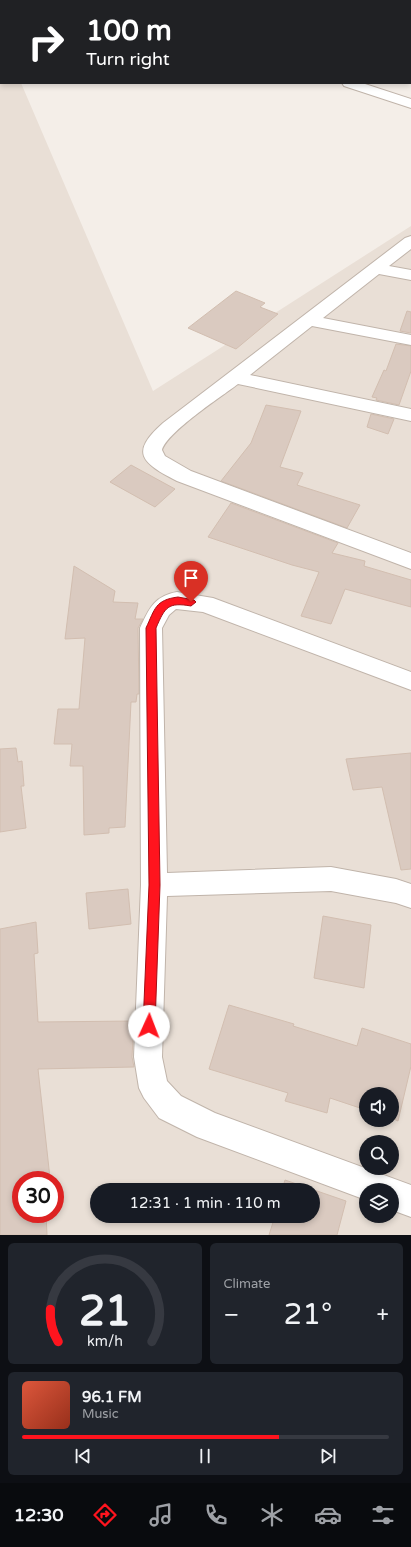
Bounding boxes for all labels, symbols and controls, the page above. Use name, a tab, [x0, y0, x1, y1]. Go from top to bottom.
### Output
text: 100 m	[86, 14, 172, 48]
icon: right	[20, 16, 72, 68]
text: Turn right	[86, 48, 170, 70]
pin	[174, 561, 208, 602]
icon: arrive	[180, 567, 202, 589]
position arrow	[128, 1005, 170, 1047]
map controls	[359, 1087, 399, 1223]
button: sound	[359, 1087, 399, 1127]
button: search	[359, 1135, 399, 1175]
speed limit sign: 30	[12, 1171, 64, 1223]
button: layers	[359, 1183, 399, 1223]
text: 12:31 · 1 min · 110 m	[130, 1194, 280, 1212]
text: Climate	[224, 1276, 270, 1292]
text: 21	[79, 1286, 131, 1336]
text: 21°	[283, 1296, 332, 1333]
text: −	[224, 1302, 239, 1328]
text: +	[377, 1302, 389, 1328]
text: km/h	[87, 1332, 123, 1349]
text: 96.1 FM	[82, 1388, 142, 1406]
text: Music	[82, 1406, 119, 1422]
icon: previous	[72, 1445, 94, 1467]
icon: pause	[194, 1445, 216, 1467]
icon: next	[317, 1445, 339, 1467]
icon: directions	[91, 1501, 119, 1529]
icon: music	[147, 1501, 175, 1529]
icon: phone	[202, 1501, 230, 1529]
icon: climate	[258, 1501, 286, 1529]
icon: car	[314, 1501, 342, 1529]
icon: filters	[369, 1501, 397, 1529]
text: 12:30	[14, 1504, 64, 1526]

